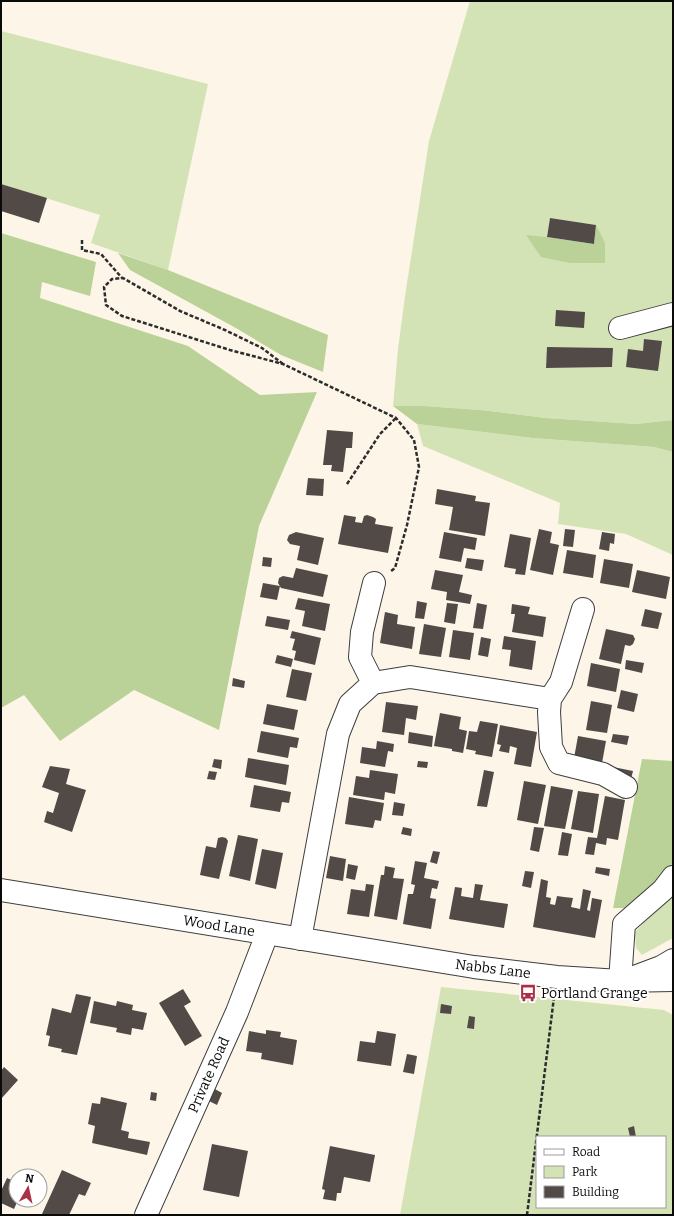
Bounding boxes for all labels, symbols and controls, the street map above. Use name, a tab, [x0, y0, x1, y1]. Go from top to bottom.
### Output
street label: Wood Lane	[182, 912, 256, 940]
street label: Nabbs Lane	[454, 956, 532, 982]
bus stop icon: Portland Grange	[518, 983, 538, 1003]
place label: Portland Grange	[541, 985, 648, 1002]
street label: Private Road	[185, 1034, 233, 1116]
legend	[536, 1136, 666, 1208]
text: Road	[572, 1145, 600, 1159]
text: Park	[572, 1165, 598, 1179]
north arrow	[8, 1168, 48, 1208]
text: N	[24, 1172, 35, 1186]
text: Building	[572, 1185, 619, 1199]

